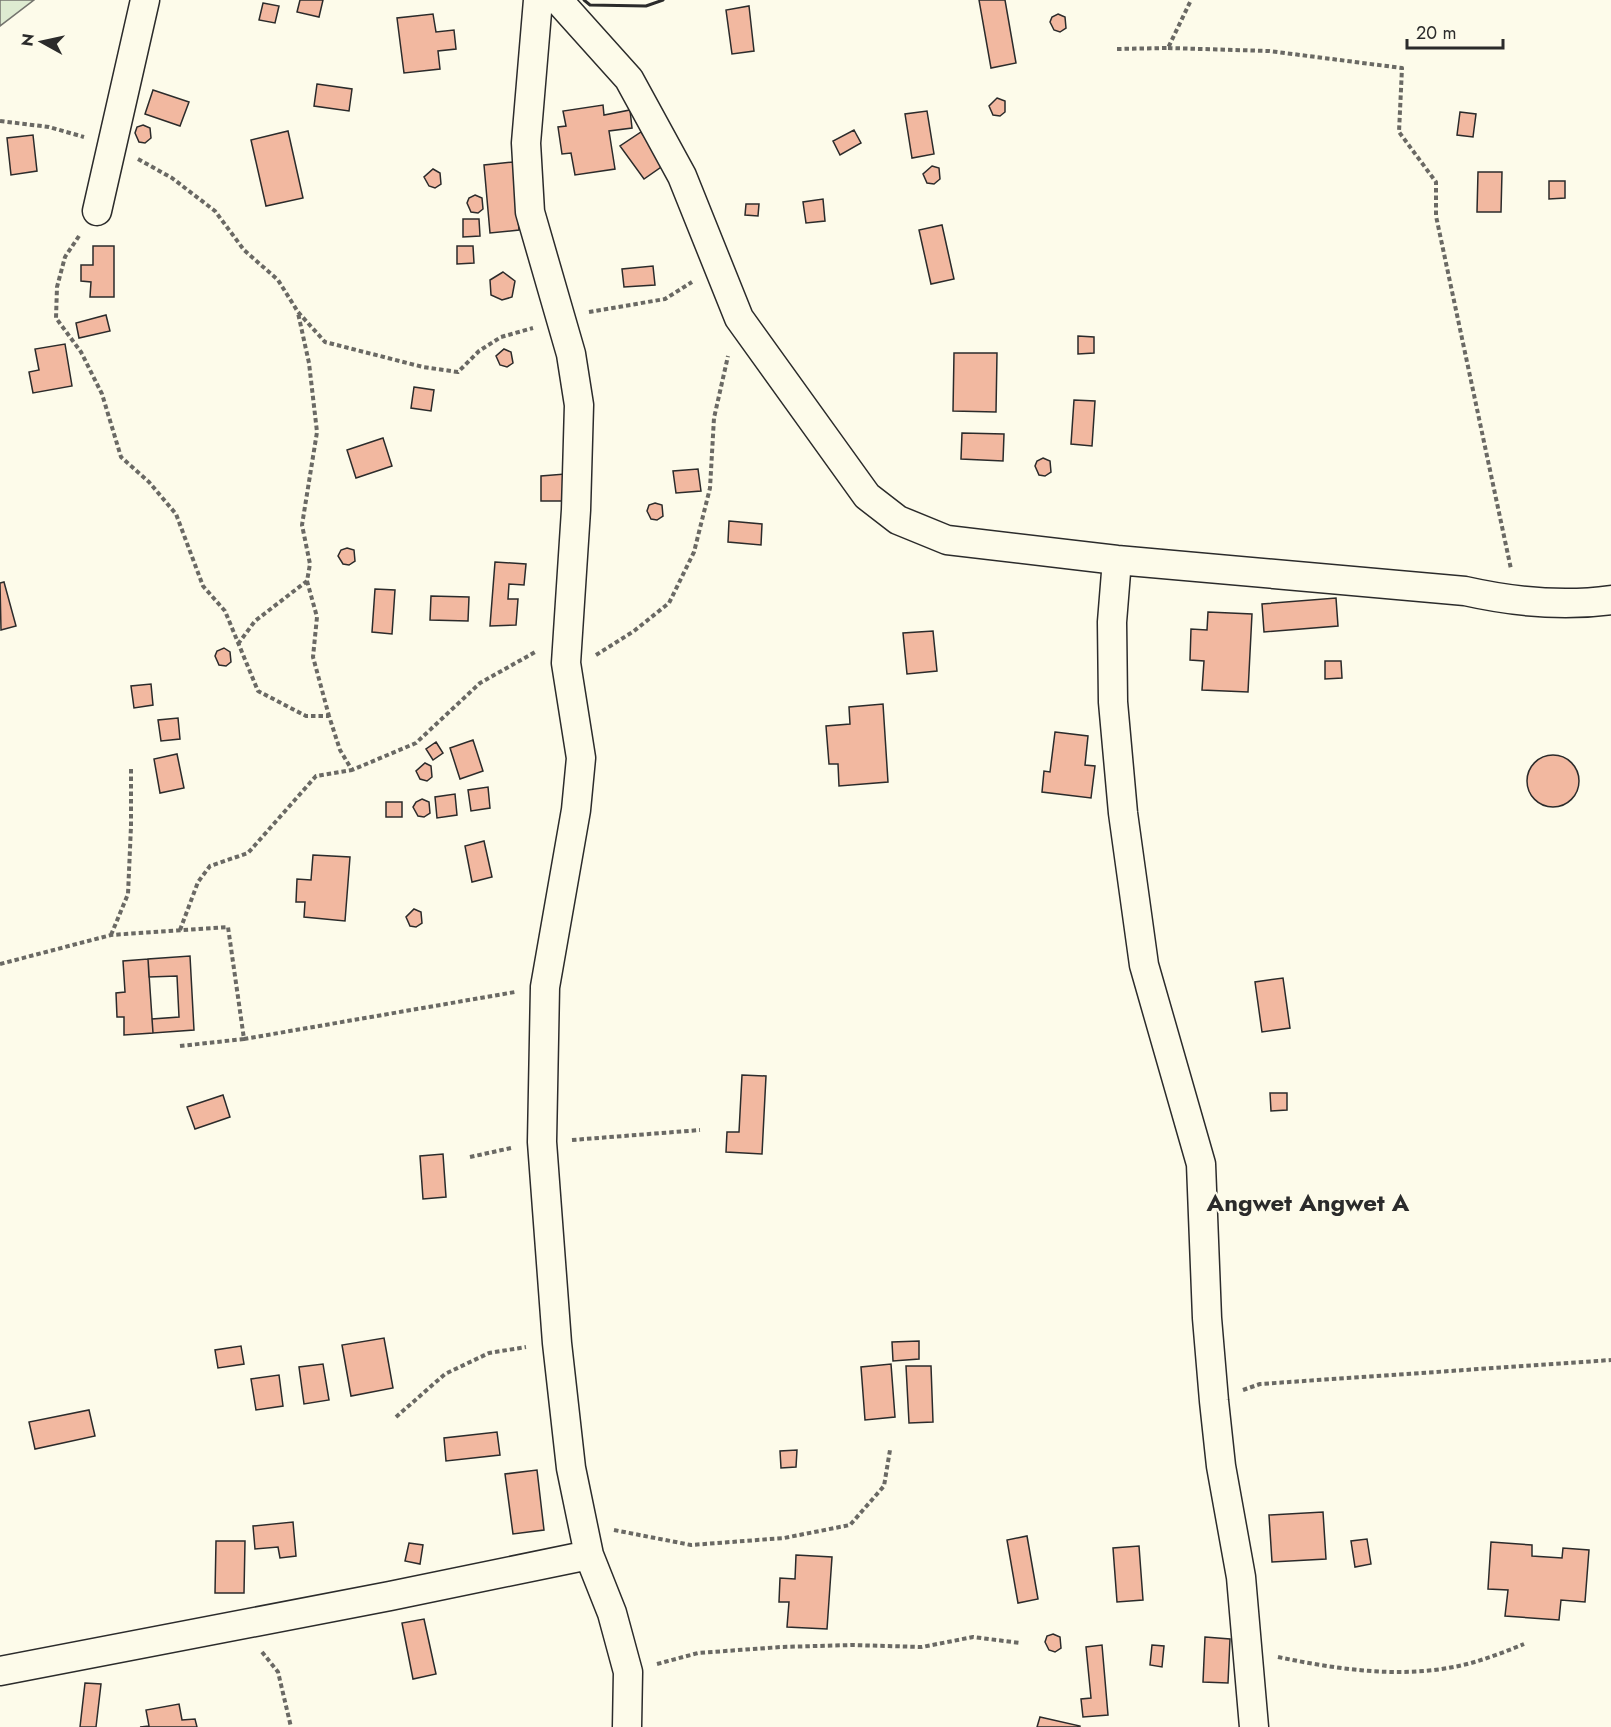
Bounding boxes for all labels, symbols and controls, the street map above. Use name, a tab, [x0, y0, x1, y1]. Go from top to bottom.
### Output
north arrow	[12, 12, 72, 72]
scale bar	[1407, 12, 1503, 50]
text: 20 m	[1416, 20, 1456, 46]
text: N	[15, 32, 40, 48]
district label: Angwet Angwet A	[1206, 1185, 1410, 1220]

